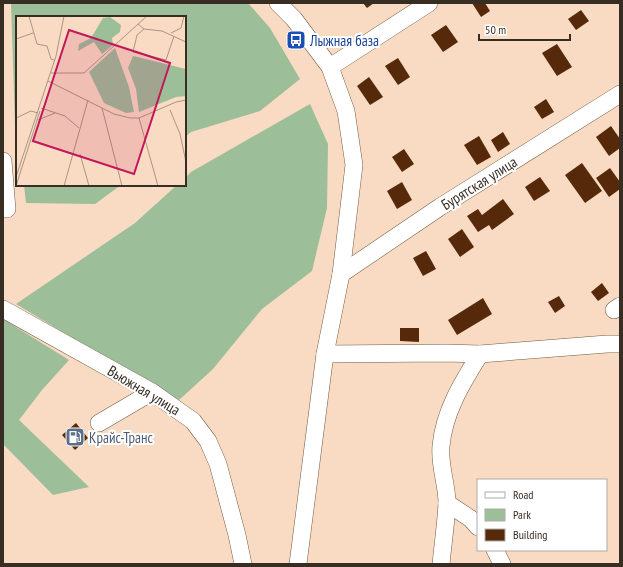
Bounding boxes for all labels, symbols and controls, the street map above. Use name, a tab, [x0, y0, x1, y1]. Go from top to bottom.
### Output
inset map	[16, 16, 186, 186]
scale bar	[479, 16, 570, 42]
text: 50 m	[485, 22, 506, 37]
bus stop icon: Лыжная база	[285, 29, 307, 51]
place label: Лыжная база	[309, 31, 379, 50]
street label: Бурятская улица	[437, 152, 521, 214]
street label: Вьюжная улица	[104, 361, 184, 419]
fuel station icon: Крайс-Транс	[64, 426, 86, 448]
place label: Крайс-Транс	[89, 428, 154, 447]
legend	[477, 479, 607, 551]
text: Road	[513, 487, 533, 502]
text: Park	[513, 507, 531, 522]
text: Building	[513, 527, 548, 542]

